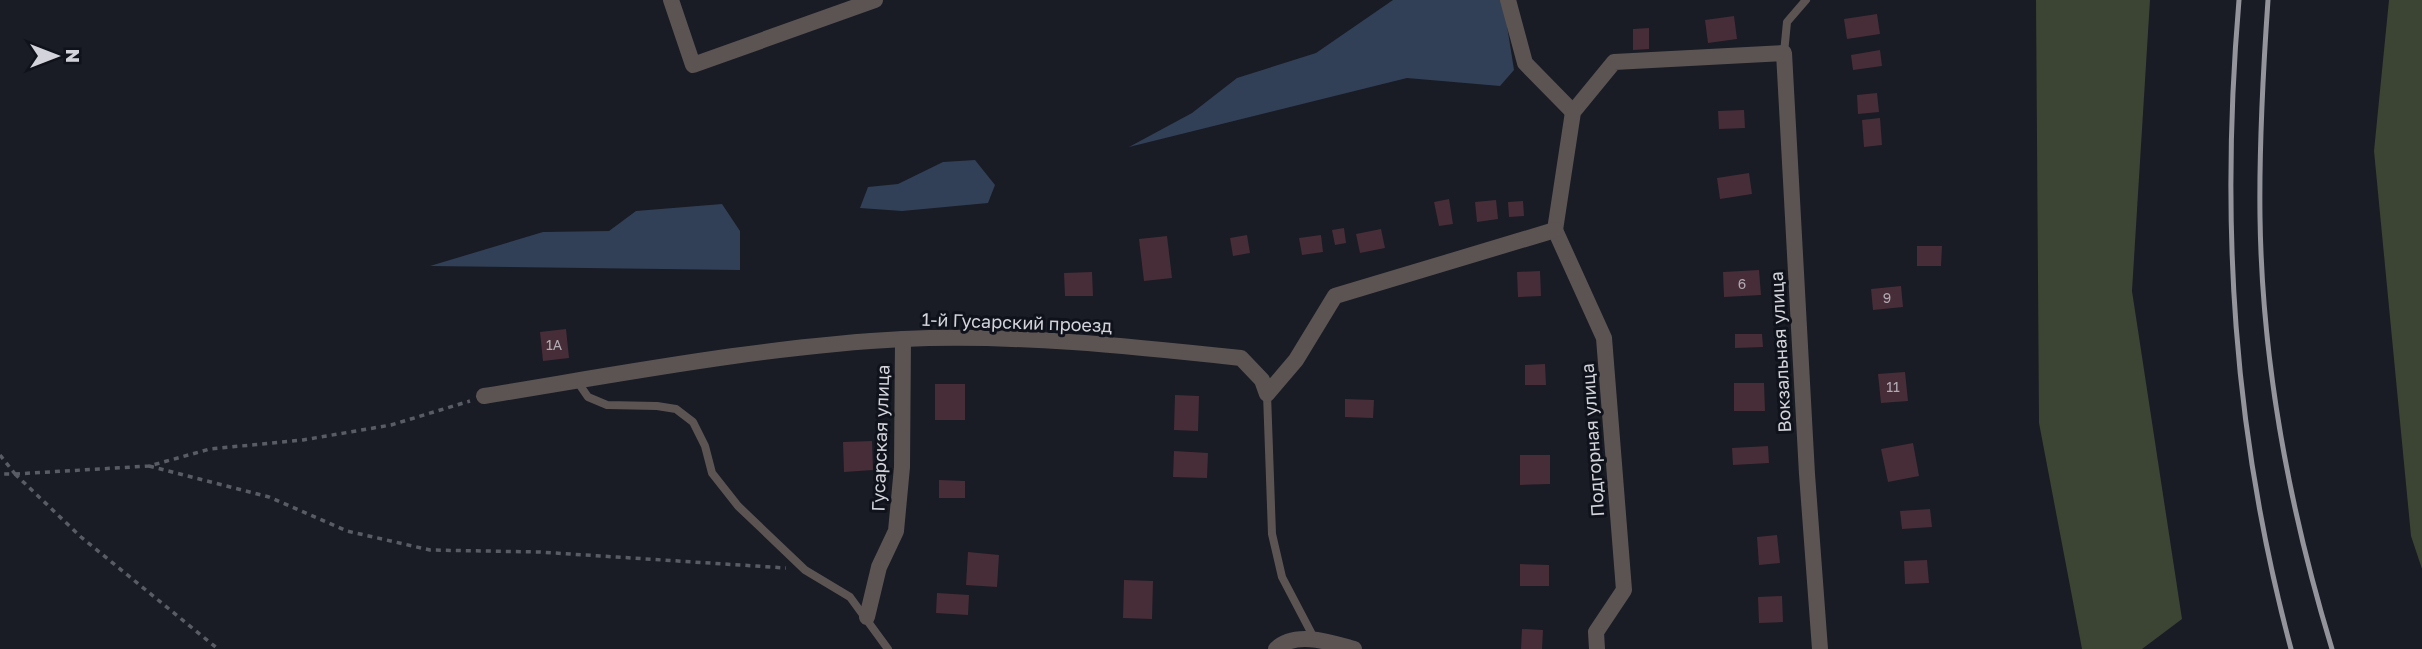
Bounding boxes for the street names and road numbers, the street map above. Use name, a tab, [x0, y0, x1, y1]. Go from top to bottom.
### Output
street label: Вокзальная улица	[1765, 271, 1795, 433]
street label: 1-й Гусарский проезд	[921, 308, 1113, 336]
street label: Подгорная улица	[1576, 363, 1608, 517]
street label: Гусарская улица	[866, 364, 894, 512]

